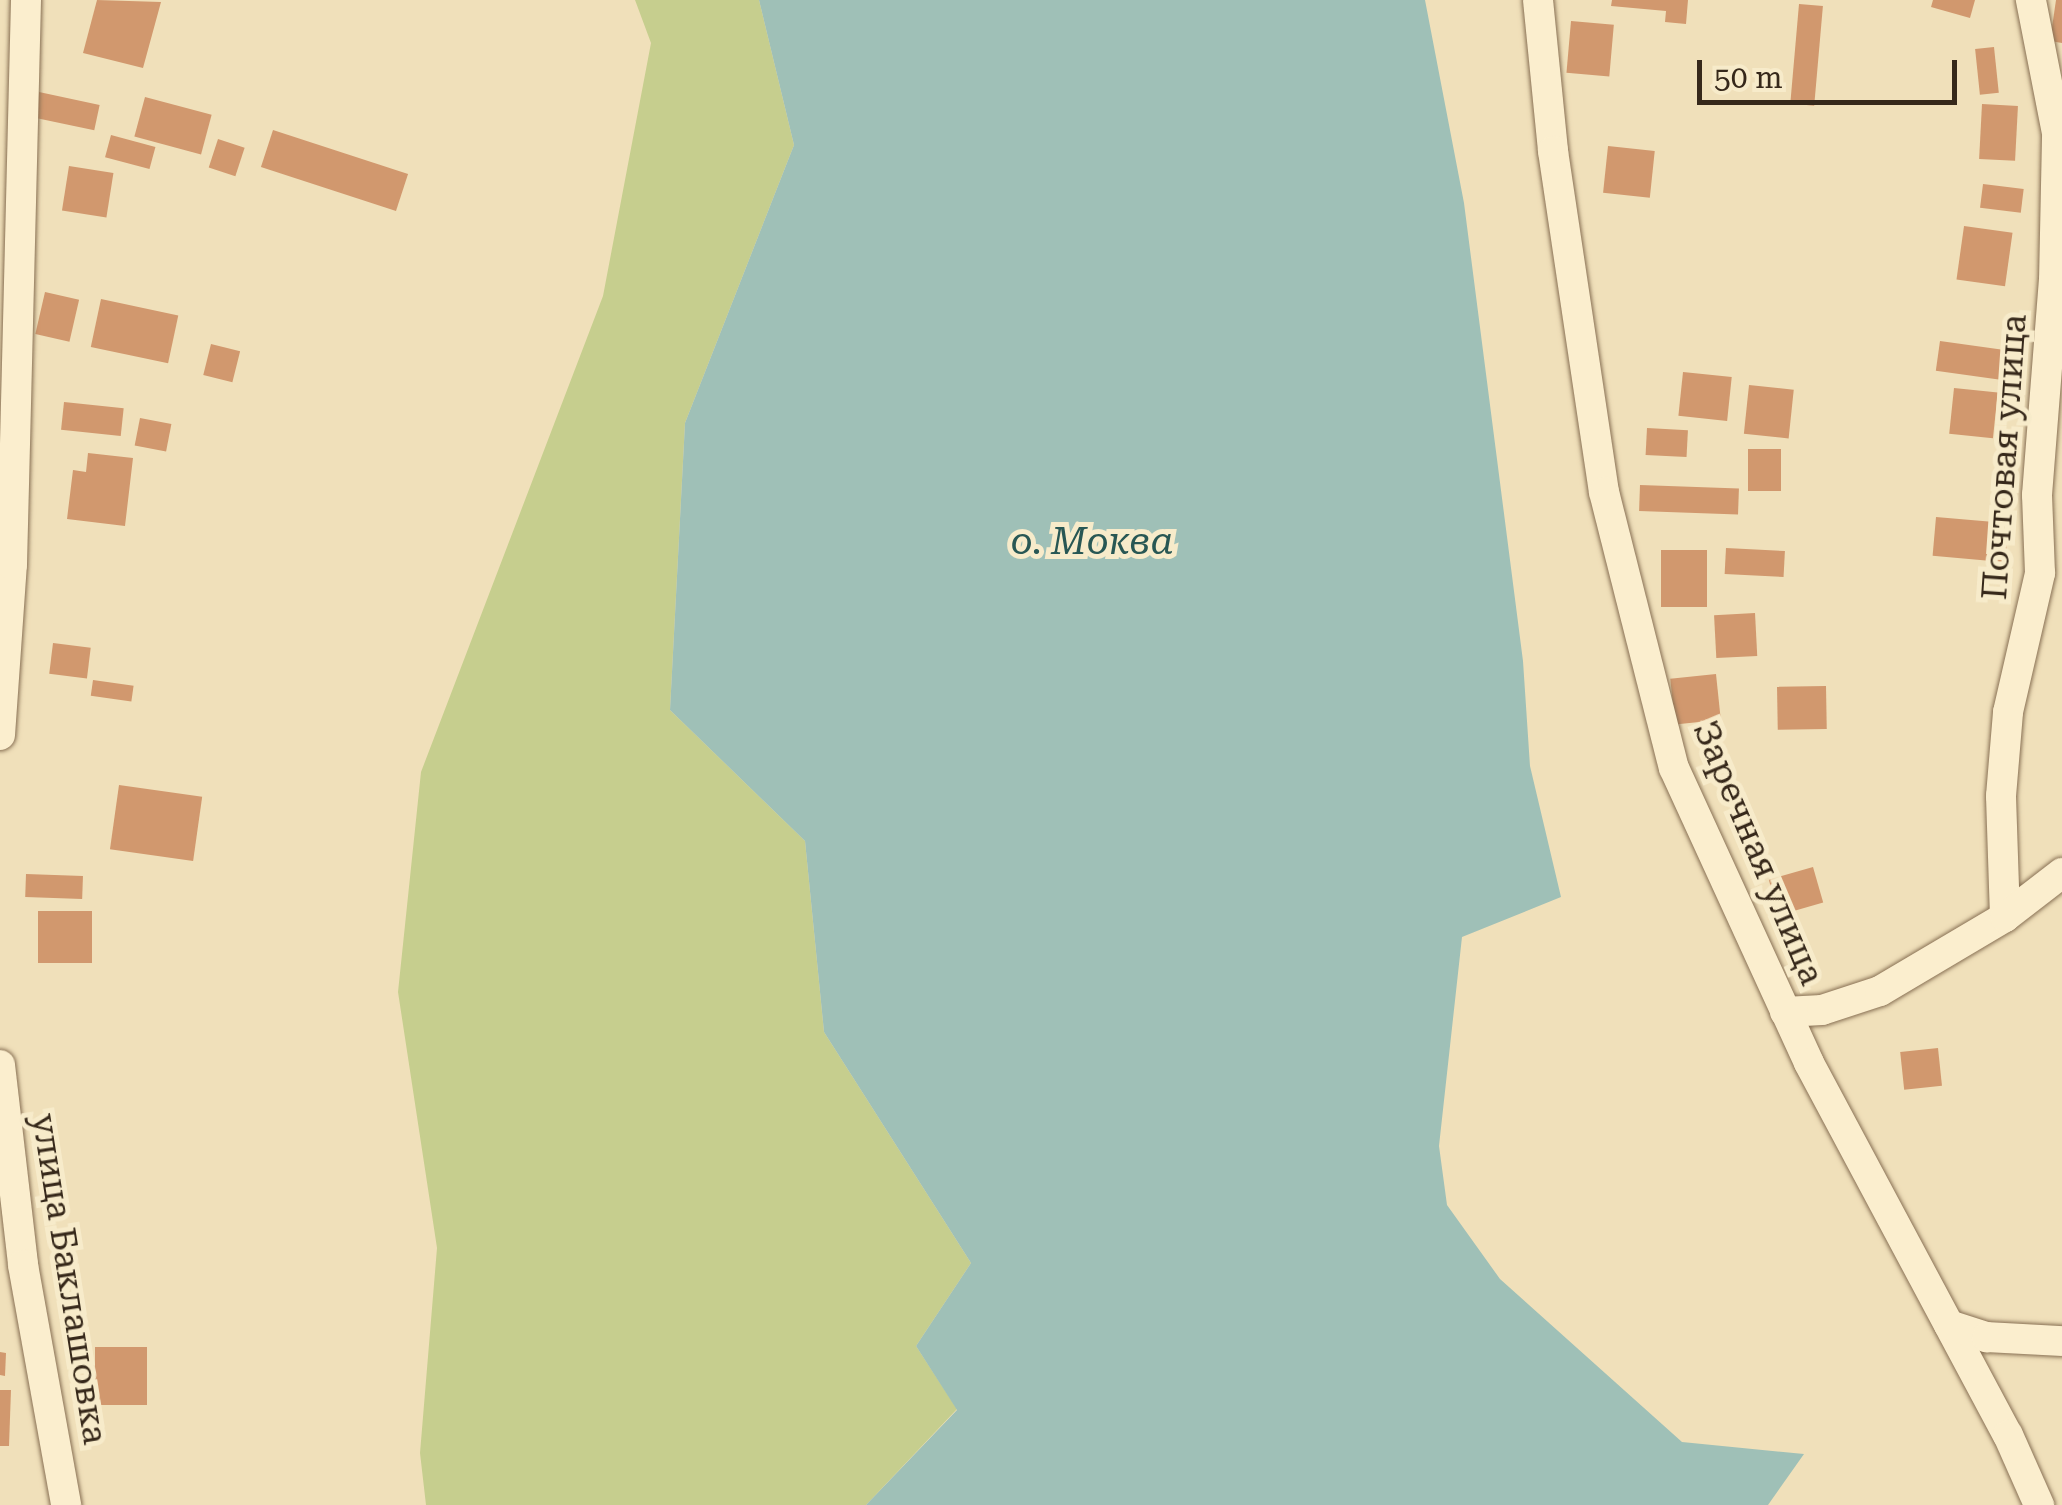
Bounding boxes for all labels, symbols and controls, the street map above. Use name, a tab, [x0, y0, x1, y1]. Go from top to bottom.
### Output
scale bar	[1702, 40, 1962, 102]
text: 50 m	[1714, 60, 1783, 95]
street label: Почтовая улица	[1974, 313, 2036, 601]
water label: о. Моква	[1011, 519, 1173, 565]
street label: Заречная улица	[1683, 715, 1833, 991]
street label: улица Баклашовка	[22, 1111, 116, 1447]

